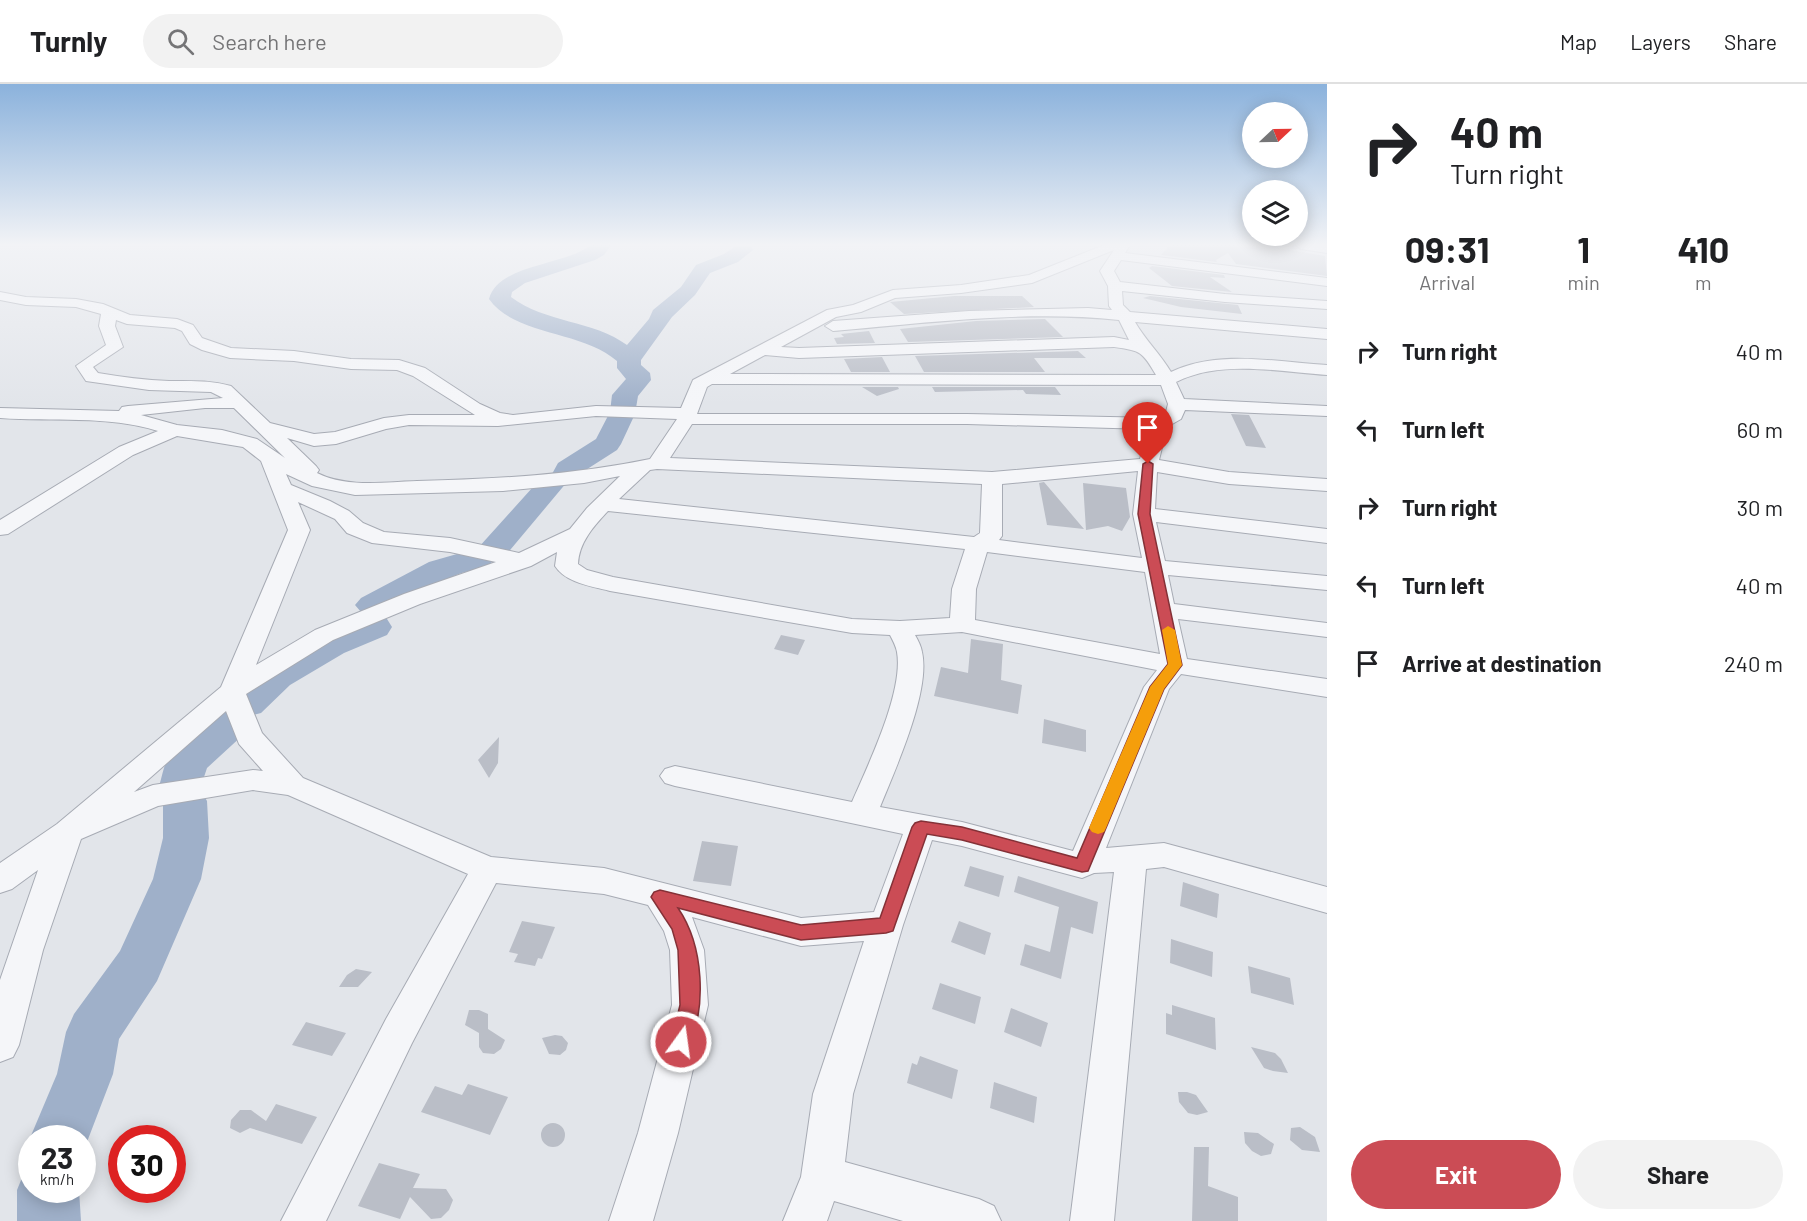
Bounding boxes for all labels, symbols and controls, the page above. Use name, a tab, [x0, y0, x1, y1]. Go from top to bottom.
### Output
search box	[143, 14, 563, 68]
text: Turnly	[30, 24, 107, 58]
icon: search	[164, 25, 197, 58]
text: Search here	[212, 28, 327, 54]
text: Map	[1560, 29, 1597, 54]
text: Layers	[1630, 29, 1691, 54]
text: Share	[1724, 29, 1777, 54]
north arrow	[1242, 102, 1308, 168]
map controls	[1242, 102, 1308, 246]
text: 40 m	[1450, 106, 1543, 156]
icon: right	[1351, 108, 1429, 186]
text: Turn right	[1450, 157, 1564, 189]
button: layers	[1242, 180, 1308, 246]
text: 09:31	[1405, 227, 1490, 270]
text: 1	[1577, 227, 1590, 270]
text: 410	[1678, 227, 1729, 270]
text: Arrival	[1419, 270, 1475, 294]
text: min	[1567, 270, 1600, 294]
text: m	[1695, 270, 1712, 294]
icon: right	[1351, 335, 1384, 368]
text: Turn right	[1402, 338, 1497, 364]
text: 40 m	[1736, 338, 1783, 364]
pin	[1122, 402, 1173, 464]
icon: arrive	[1131, 411, 1164, 444]
icon: left	[1351, 413, 1384, 446]
text: Turn left	[1402, 416, 1485, 442]
text: 60 m	[1737, 416, 1783, 442]
icon: right	[1351, 491, 1384, 524]
text: Turn right	[1402, 494, 1497, 520]
text: 30 m	[1737, 494, 1783, 520]
icon: left	[1351, 569, 1384, 602]
text: Turn left	[1402, 572, 1485, 598]
text: 40 m	[1736, 572, 1783, 598]
icon: arrive	[1351, 647, 1384, 680]
text: Arrive at destination	[1402, 650, 1601, 676]
text: 240 m	[1724, 650, 1783, 676]
position arrow	[649, 1010, 713, 1074]
speed limit sign: 30	[108, 1125, 186, 1203]
text: 23	[41, 1139, 73, 1175]
button: Exit	[1351, 1140, 1561, 1209]
button: Share	[1573, 1140, 1783, 1209]
text: km/h	[40, 1170, 74, 1188]

